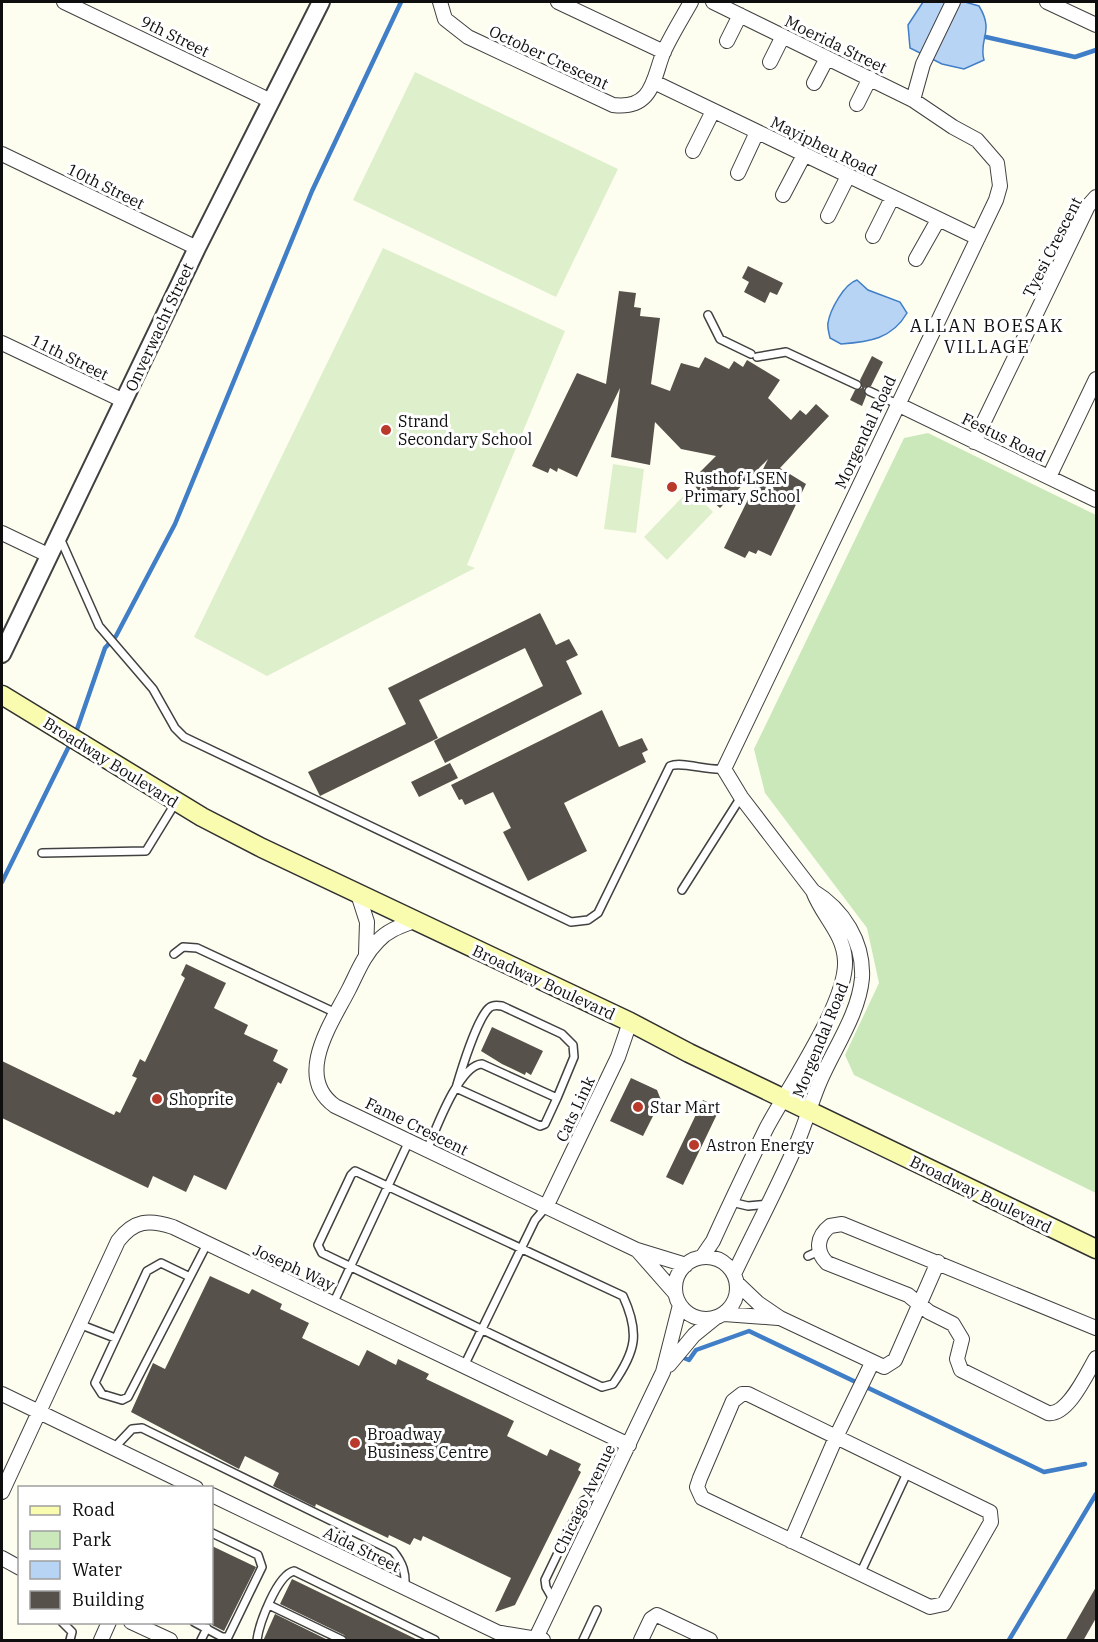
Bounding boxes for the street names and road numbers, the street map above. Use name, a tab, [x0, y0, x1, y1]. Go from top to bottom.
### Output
street label: 9th Street	[137, 11, 213, 61]
street label: Moerida Street	[782, 11, 891, 77]
street label: October Crescent	[486, 21, 612, 94]
street label: Mayipheu Road	[767, 112, 881, 181]
street label: 10th Street	[64, 159, 148, 213]
street label: Tyesi Crescent	[1018, 193, 1086, 301]
street label: Onverwacht Street	[120, 259, 198, 394]
street label: 11th Street	[28, 330, 112, 384]
street label: Morgendal Road	[830, 372, 900, 492]
street label: Festus Road	[959, 408, 1049, 466]
street label: Broadway Boulevard	[40, 712, 182, 812]
street label: Broadway Boulevard	[469, 940, 619, 1024]
street label: Morgendal Road	[788, 979, 852, 1101]
street label: Cats Link	[551, 1072, 599, 1145]
street label: Fame Crescent	[362, 1093, 472, 1160]
street label: Broadway Boulevard	[907, 1151, 1056, 1237]
street label: Joseph Way	[250, 1239, 338, 1295]
street label: Chicago Avenue	[549, 1441, 619, 1557]
street label: Aida Street	[320, 1522, 404, 1576]

